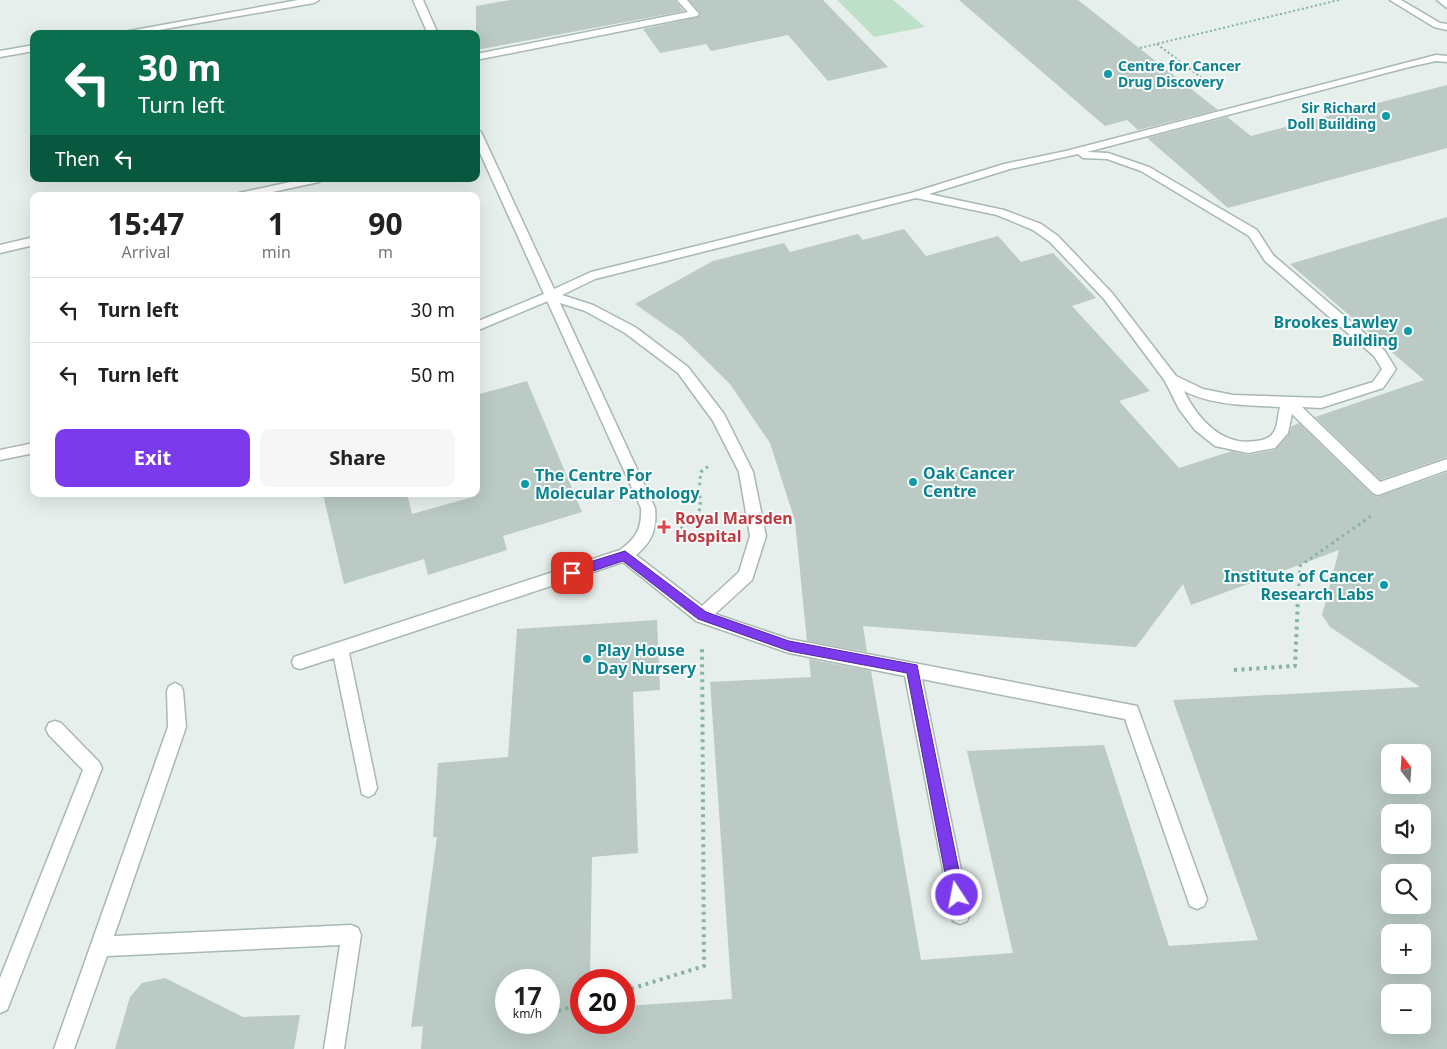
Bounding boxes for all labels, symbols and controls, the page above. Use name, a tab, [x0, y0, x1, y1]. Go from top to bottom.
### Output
text: 30 m	[138, 44, 221, 91]
icon: left	[55, 50, 120, 115]
place label: Centre for Cancer Drug Discovery	[1118, 56, 1242, 91]
marker: Centre for Cancer Drug Discovery	[1102, 68, 1114, 80]
text: Turn left	[138, 89, 225, 119]
place label: Sir Richard Doll Building	[1287, 98, 1376, 133]
marker: Sir Richard Doll Building	[1380, 110, 1392, 122]
icon: left	[110, 145, 138, 173]
text: Then	[55, 146, 100, 172]
text: 15:47	[107, 203, 184, 244]
text: 1	[268, 203, 285, 244]
text: 90	[368, 203, 403, 244]
text: Arrival	[122, 241, 170, 263]
text: min	[262, 241, 291, 263]
text: m	[378, 241, 393, 263]
icon: left	[55, 296, 83, 324]
text: Turn left	[98, 297, 179, 323]
text: 30 m	[411, 297, 455, 323]
place label: Brookes Lawley Building	[1274, 311, 1399, 351]
marker: Brookes Lawley Building	[1402, 325, 1414, 337]
icon: left	[55, 361, 83, 389]
text: Turn left	[98, 362, 179, 388]
text: 50 m	[411, 362, 455, 388]
button: Exit	[55, 429, 250, 487]
button: Share	[260, 429, 455, 487]
place label: Oak Cancer Centre	[923, 462, 1015, 502]
place label: The Centre For Molecular Pathology	[535, 464, 700, 504]
marker: Oak Cancer Centre	[907, 476, 919, 488]
marker: The Centre For Molecular Pathology	[519, 478, 531, 490]
place label: Royal Marsden Hospital	[675, 507, 793, 547]
marker: Royal Marsden Hospital	[657, 520, 671, 534]
pin	[551, 552, 593, 594]
icon: arrive	[558, 559, 586, 587]
place label: Institute of Cancer Research Labs	[1224, 565, 1374, 605]
marker: Institute of Cancer Research Labs	[1378, 579, 1390, 591]
place label: Play House Day Nursery	[597, 639, 697, 679]
marker: Play House Day Nursery	[581, 653, 593, 665]
north arrow	[1381, 744, 1431, 794]
map controls	[1381, 744, 1431, 1034]
button: sound	[1381, 804, 1431, 854]
button: search	[1381, 864, 1431, 914]
position arrow	[930, 868, 982, 920]
button: +	[1381, 924, 1431, 974]
speed limit sign: 20	[570, 969, 635, 1034]
text: 17	[513, 978, 542, 1012]
button: −	[1381, 984, 1431, 1034]
text: km/h	[513, 1005, 542, 1022]

